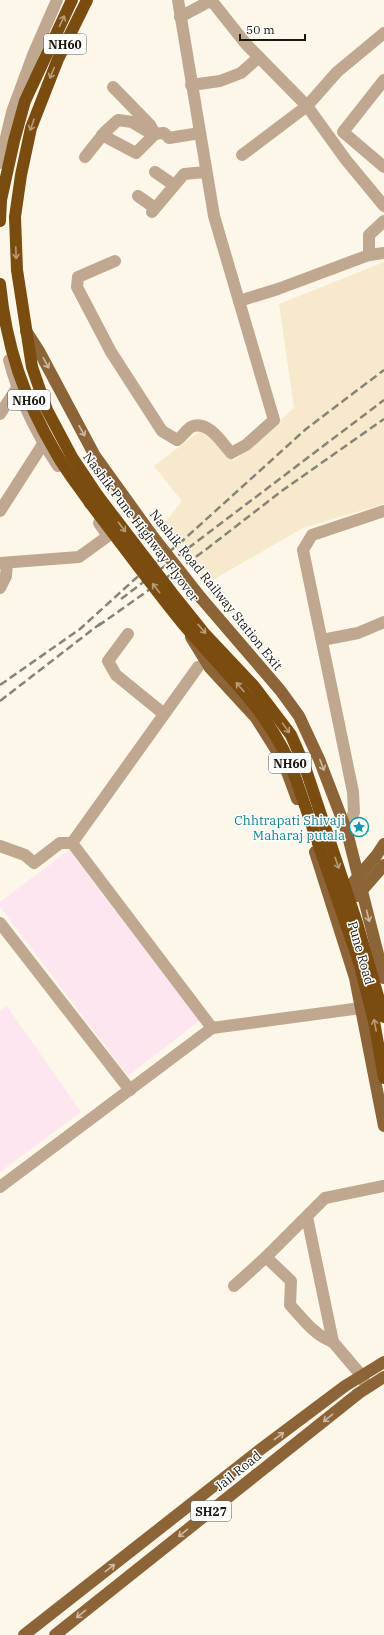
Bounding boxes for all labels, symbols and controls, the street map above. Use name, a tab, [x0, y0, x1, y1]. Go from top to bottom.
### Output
one-way arrow	[59, 15, 66, 27]
scale bar	[240, 16, 305, 42]
text: 50 m	[246, 22, 275, 37]
road number: NH60	[44, 34, 86, 54]
one-way arrow	[48, 67, 56, 79]
one-way arrow	[28, 118, 36, 130]
one-way arrow	[12, 246, 20, 259]
one-way arrow	[42, 357, 50, 369]
road number: NH60	[8, 390, 50, 410]
one-way arrow	[79, 425, 86, 437]
street label: Nashik Pune Highway Flyover	[79, 449, 203, 605]
street label: Nashik Road Railway Station Exit	[146, 506, 286, 674]
one-way arrow	[117, 522, 126, 533]
one-way arrow	[151, 582, 160, 593]
one-way arrow	[197, 624, 206, 635]
one-way arrow	[235, 681, 244, 692]
one-way arrow	[282, 723, 290, 734]
road number: NH60	[269, 753, 311, 773]
one-way arrow	[318, 759, 326, 771]
place label: Chhtrapati Shivaji Maharaj putala	[234, 812, 345, 844]
place icon: Chhtrapati Shivaji Maharaj putala	[348, 816, 370, 838]
one-way arrow	[334, 856, 341, 869]
one-way arrow	[365, 909, 373, 922]
street label: Pune Road	[344, 919, 378, 987]
one-way arrow	[370, 1019, 378, 1032]
one-way arrow	[323, 1413, 334, 1422]
one-way arrow	[273, 1432, 284, 1440]
street label: Jail Road	[211, 1447, 265, 1495]
road number: SH27	[191, 1501, 231, 1521]
one-way arrow	[177, 1529, 188, 1538]
one-way arrow	[104, 1563, 115, 1572]
one-way arrow	[75, 1610, 86, 1619]

